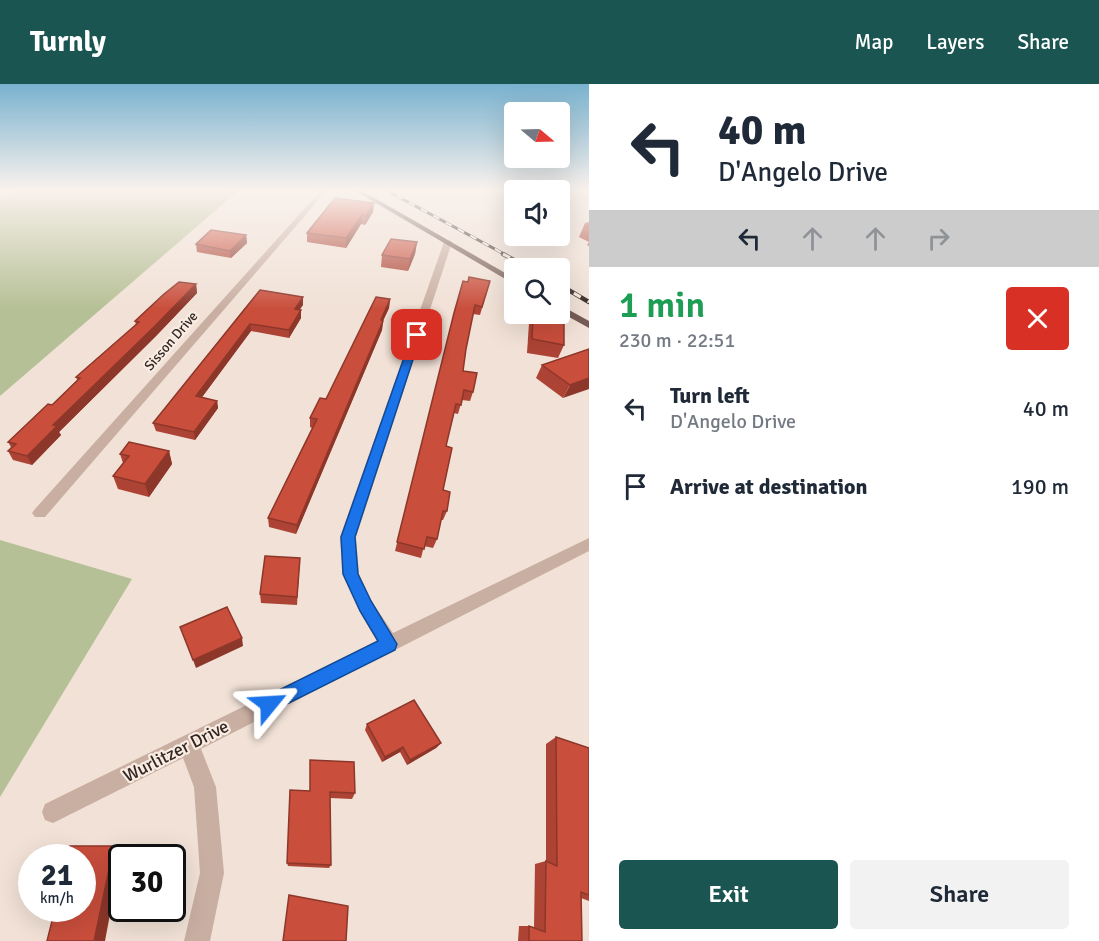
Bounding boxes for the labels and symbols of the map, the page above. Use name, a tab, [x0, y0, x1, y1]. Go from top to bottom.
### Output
north arrow	[504, 102, 570, 168]
street label: Sisson Drive	[141, 308, 201, 374]
pin	[391, 309, 442, 360]
position arrow	[237, 672, 301, 736]
street label: Wurlitzer Drive	[120, 715, 232, 787]
speed limit sign: 30	[108, 844, 186, 922]

